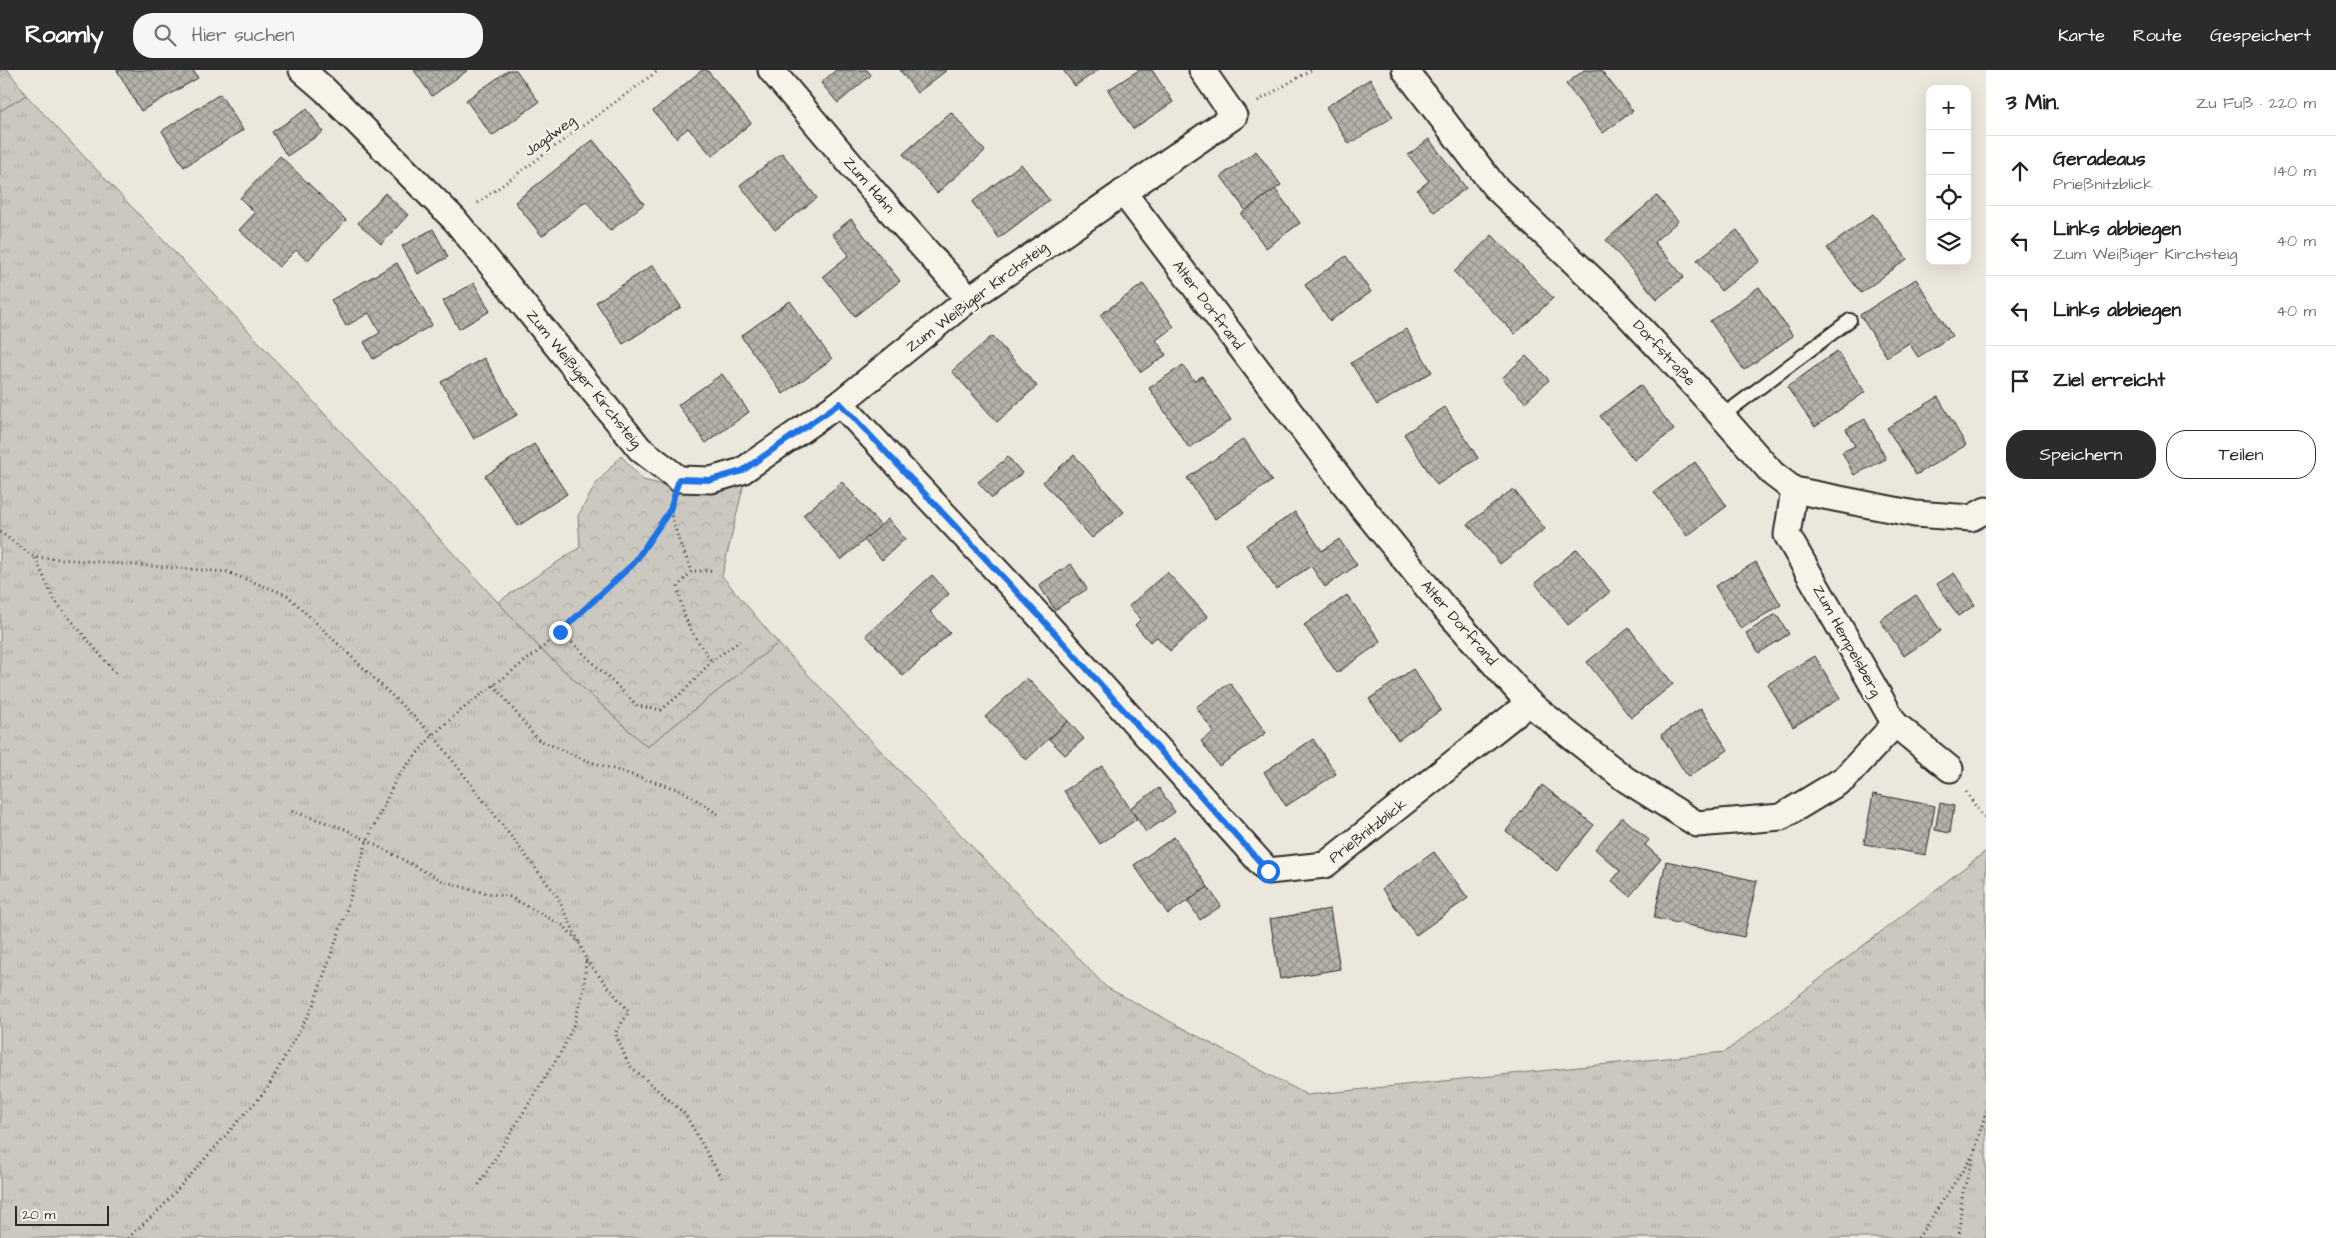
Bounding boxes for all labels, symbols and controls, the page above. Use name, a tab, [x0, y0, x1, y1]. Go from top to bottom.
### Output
search box	[133, 13, 483, 58]
text: Roamly	[25, 18, 103, 52]
icon: search	[151, 21, 179, 49]
text: Hier suchen	[191, 22, 295, 49]
text: Karte	[2058, 23, 2105, 48]
text: Route	[2133, 23, 2182, 48]
text: Gespeichert	[2210, 23, 2311, 48]
map controls	[1926, 85, 1971, 265]
button: +	[1926, 85, 1971, 130]
text: 3 Min.	[2006, 88, 2059, 117]
text: Zu Fuß · 220 m	[2196, 92, 2316, 114]
street label: Jagdweg	[520, 110, 581, 163]
button: −	[1926, 130, 1971, 175]
text: Geradeaus	[2053, 146, 2145, 173]
street label: Zum Hahn	[839, 152, 900, 218]
icon: ahead	[2006, 157, 2034, 185]
text: 140 m	[2274, 160, 2316, 182]
text: Prießnitzblick	[2053, 173, 2153, 195]
button: locate	[1926, 175, 1971, 220]
text: Links abbiegen	[2053, 216, 2181, 243]
button: layers	[1926, 220, 1971, 265]
icon: left	[2006, 227, 2034, 255]
text: 40 m	[2276, 230, 2316, 252]
street label: Zum Weißiger Kirchsteig	[902, 236, 1053, 358]
text: Zum Weißiger Kirchsteig	[2053, 243, 2237, 265]
street label: Alter Dorfrand	[1167, 256, 1249, 354]
icon: left	[2006, 297, 2034, 325]
text: Links abbiegen	[2053, 297, 2181, 324]
text: 40 m	[2276, 300, 2316, 322]
street label: Zum Weißiger Kirchsteig	[521, 305, 647, 454]
street label: Dorfstraße	[1628, 315, 1700, 391]
icon: arrive	[2006, 367, 2034, 395]
text: Ziel erreicht	[2053, 367, 2165, 394]
button: Speichern	[2006, 430, 2156, 479]
button: Teilen	[2166, 430, 2316, 479]
street label: Alter Dorfrand	[1416, 576, 1502, 670]
street label: Zum Hempelsberg	[1807, 581, 1887, 701]
route end	[549, 621, 572, 644]
street label: Prießnitzblick	[1325, 794, 1411, 868]
route start	[1257, 860, 1280, 883]
scale bar	[15, 1203, 109, 1226]
text: 20 m	[22, 1205, 55, 1225]

